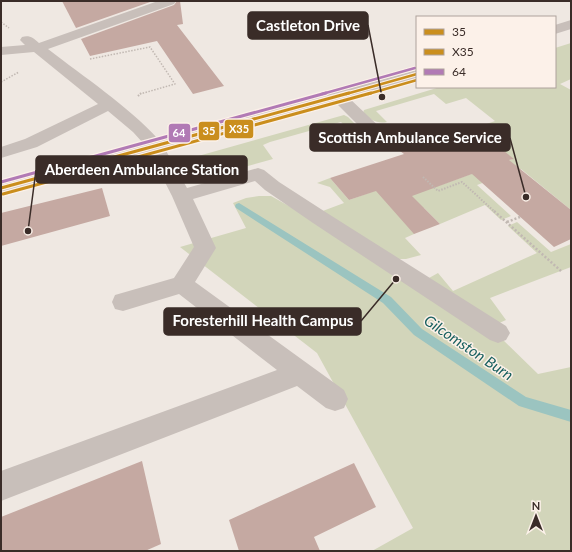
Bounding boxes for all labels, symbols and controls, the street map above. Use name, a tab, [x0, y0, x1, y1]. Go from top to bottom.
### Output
callout: Castleton Drive	[248, 12, 368, 39]
text: Castleton Drive	[256, 16, 360, 34]
legend	[416, 16, 556, 88]
text: 35	[452, 24, 466, 39]
text: X35	[452, 44, 474, 59]
text: 64	[452, 64, 466, 79]
line badge: X35	[224, 119, 254, 139]
line badge: 35	[198, 121, 220, 141]
text: X35	[229, 122, 249, 135]
line badge: 64	[168, 123, 191, 143]
text: 35	[203, 124, 215, 137]
callout: Scottish Ambulance Service	[310, 124, 510, 151]
text: 64	[173, 126, 186, 139]
text: Scottish Ambulance Service	[318, 128, 502, 146]
callout: Aberdeen Ambulance Station	[36, 156, 247, 183]
text: Aberdeen Ambulance Station	[44, 160, 239, 178]
callout: Foresterhill Health Campus	[164, 308, 361, 335]
text: Foresterhill Health Campus	[173, 311, 354, 329]
water label: Gilcomston Burn	[421, 311, 517, 383]
north arrow	[516, 496, 556, 536]
text: N	[532, 499, 540, 512]

